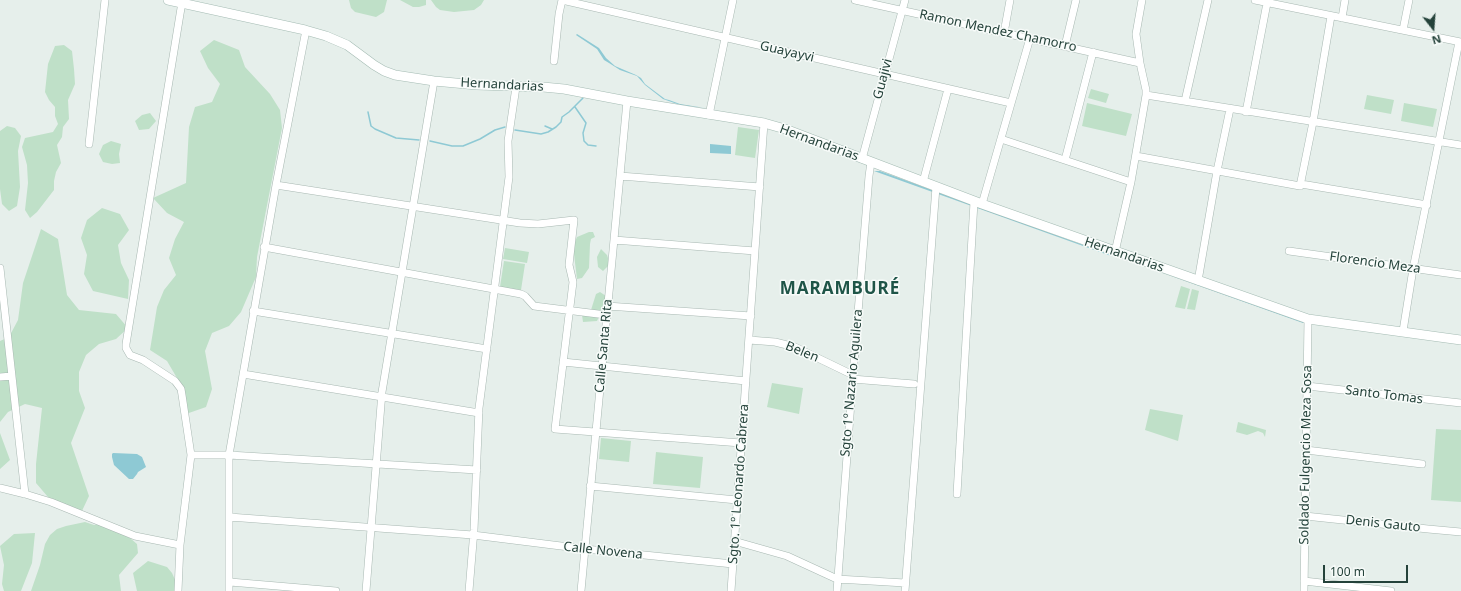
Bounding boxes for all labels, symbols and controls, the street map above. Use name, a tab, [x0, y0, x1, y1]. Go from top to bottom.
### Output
street label: Ramon Mendez Chamorro	[918, 7, 1078, 55]
north arrow	[1413, 8, 1453, 48]
text: N	[1430, 31, 1443, 48]
street label: Guayayvi	[758, 38, 816, 66]
street label: Guajivi	[870, 57, 896, 101]
street label: Hernandarias	[460, 75, 544, 95]
street label: Hernandarias	[777, 121, 861, 165]
street label: Hernandarias	[1082, 234, 1166, 276]
street label: Florencio Meza	[1329, 249, 1421, 277]
district label: MARAMBURÉ	[780, 279, 900, 299]
street label: Calle Santa Rita	[592, 298, 616, 394]
street label: Sgto 1º Nazario Aguilera	[838, 309, 866, 457]
street label: Belen	[783, 338, 821, 366]
street label: Soldado Fulgencio Meza Sosa	[1297, 365, 1315, 545]
street label: Santo Tomas	[1344, 382, 1424, 408]
street label: Sgto. 1º Leonardo Cabrera	[726, 404, 752, 564]
street label: Denis Gauto	[1345, 512, 1421, 536]
street label: Calle Novena	[563, 539, 643, 563]
scale bar	[1325, 557, 1410, 583]
text: 100 m	[1330, 563, 1365, 580]

